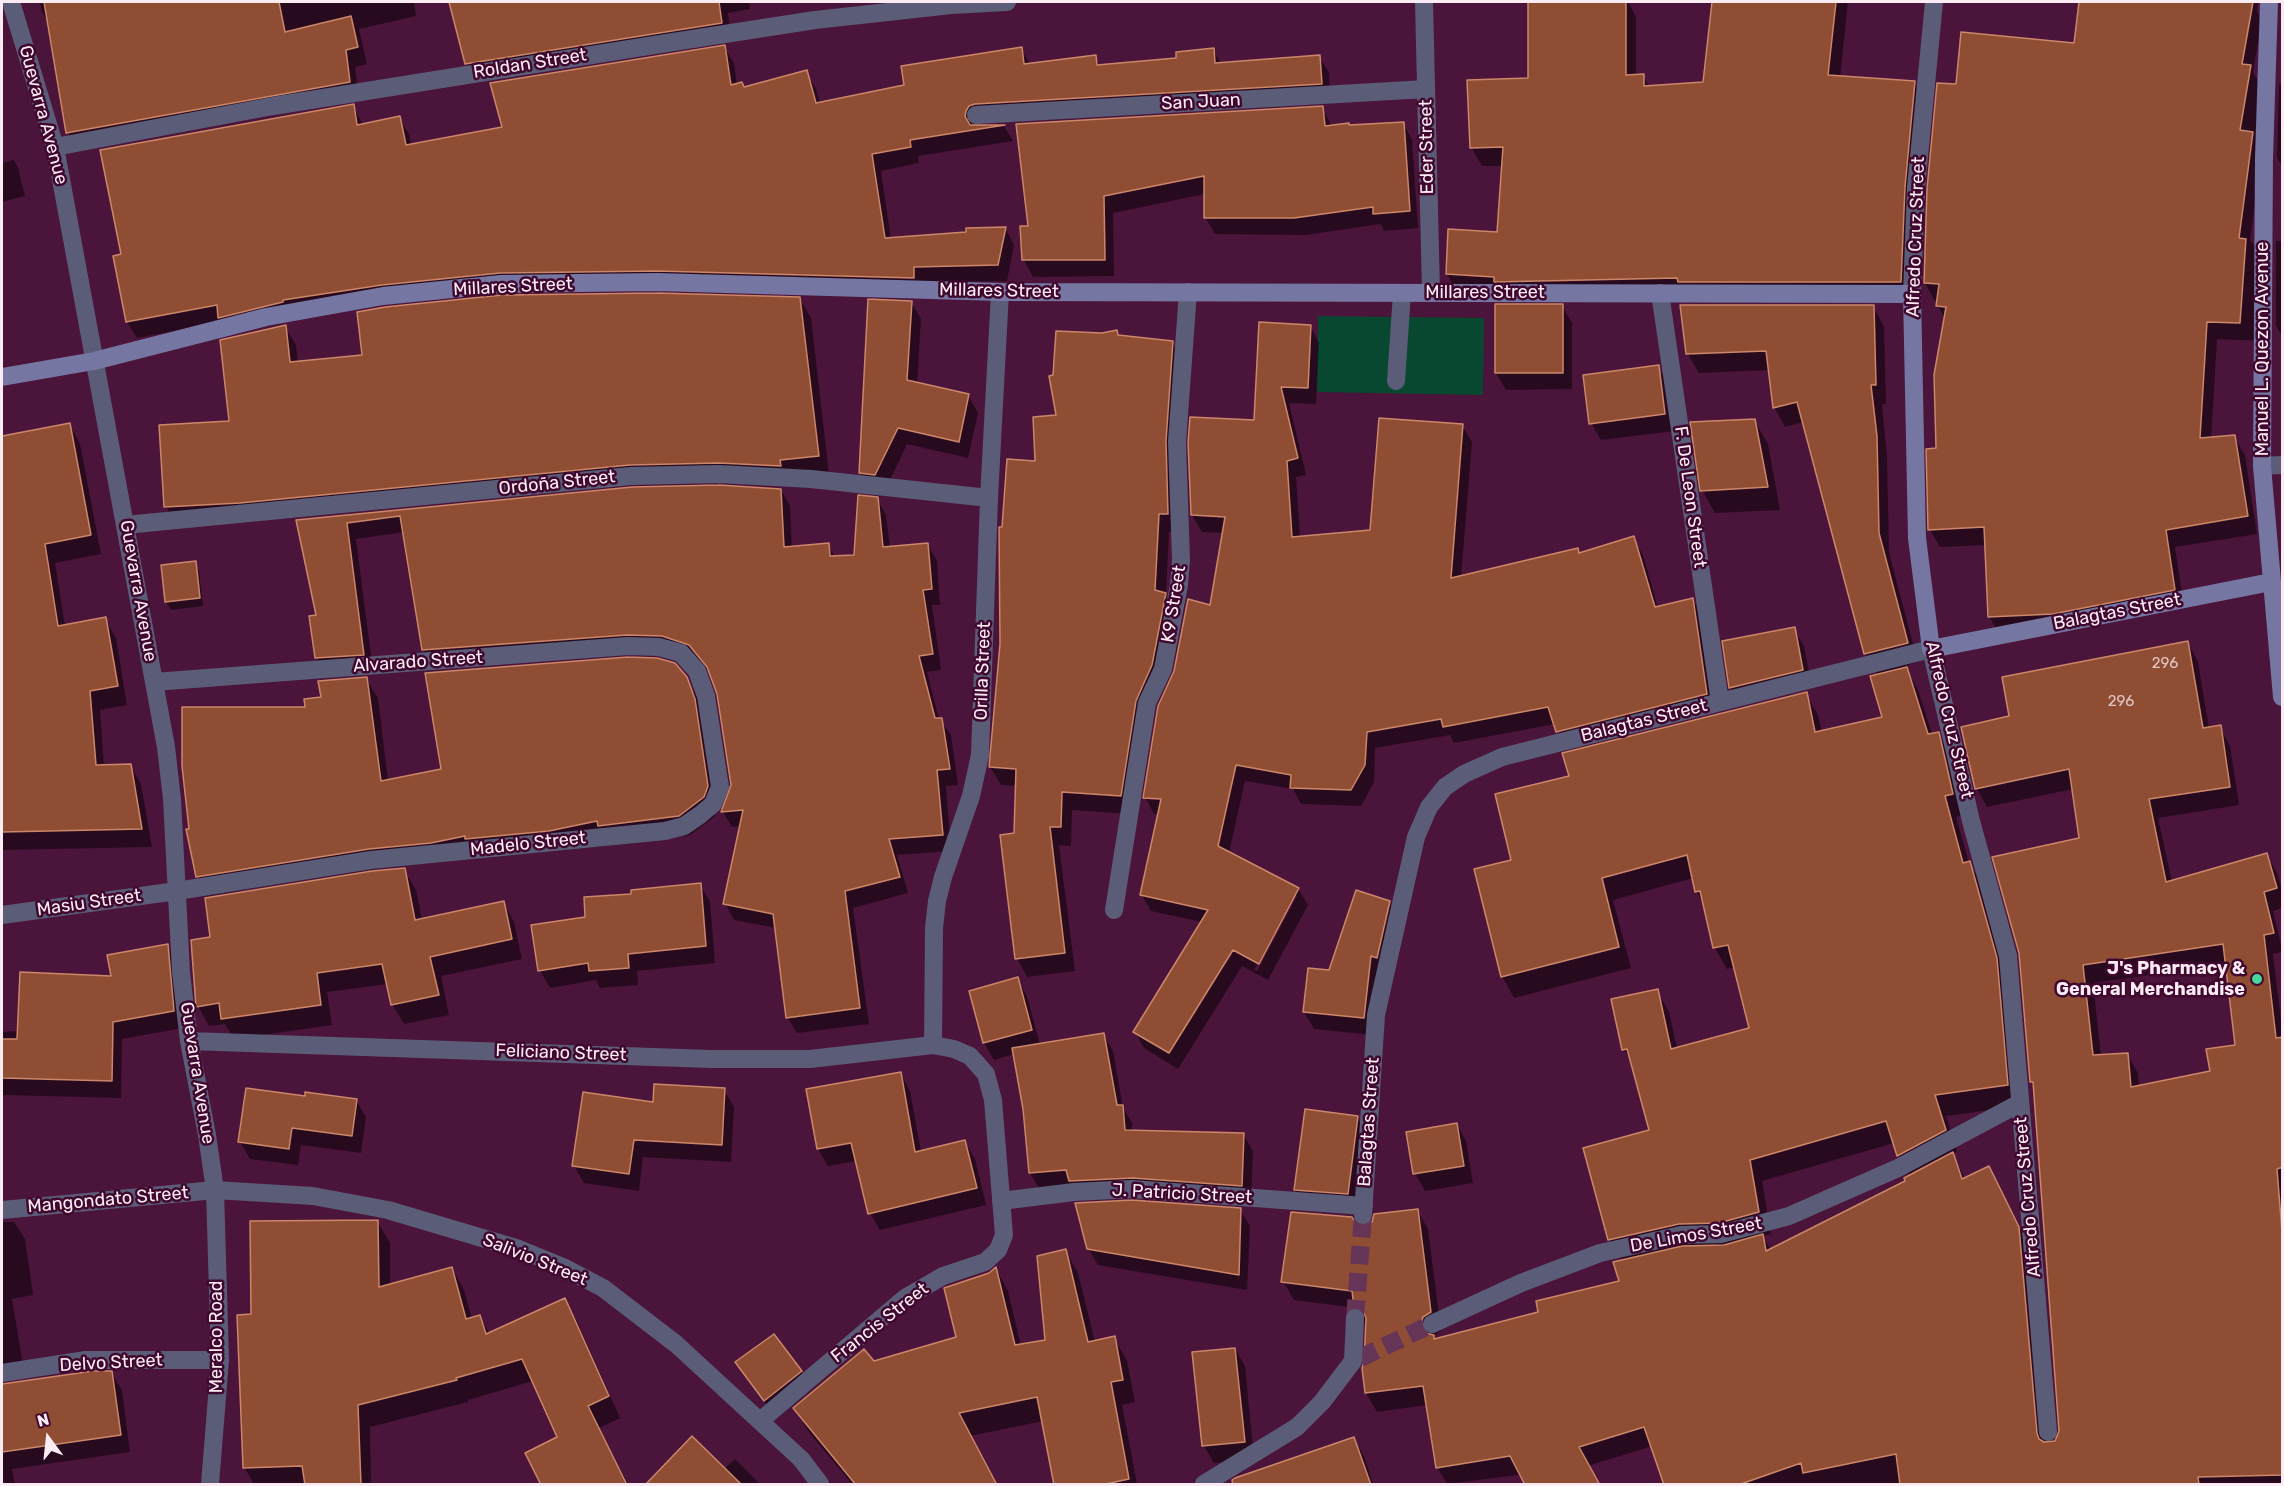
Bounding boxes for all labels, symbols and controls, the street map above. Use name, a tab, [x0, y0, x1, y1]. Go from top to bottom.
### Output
street label: Guevarra Avenue	[14, 43, 72, 187]
street label: Roldan Street	[472, 44, 588, 84]
street label: San Juan	[1161, 89, 1241, 115]
street label: Eder Street	[1415, 99, 1439, 195]
street label: Alfredo Cruz Street	[1902, 156, 1930, 318]
street label: Manuel L. Quezon Avenue	[2252, 242, 2274, 456]
street label: Millares Street	[453, 273, 573, 301]
street label: Millares Street	[939, 279, 1059, 303]
street label: Millares Street	[1425, 282, 1545, 304]
street label: F. De Leon Street	[1669, 425, 1711, 569]
street label: Ordoña Street	[498, 466, 616, 500]
street label: Guevarra Avenue	[115, 519, 161, 663]
street label: K9 Street	[1157, 564, 1191, 644]
street label: Balagtas Street	[2051, 589, 2183, 635]
street label: Orilla Street	[970, 621, 996, 721]
street label: Alfredo Cruz Street	[1920, 639, 1978, 801]
street label: Alvarado Street	[352, 647, 484, 677]
house number: 296	[2152, 655, 2178, 673]
house number: 296	[2108, 693, 2134, 711]
street label: Balagtas Street	[1579, 695, 1709, 747]
street label: Madelo Street	[469, 827, 587, 861]
street label: Masiu Street	[35, 885, 143, 921]
place label: J's Pharmacy & General Merchandise	[2056, 958, 2245, 1000]
marker: J's Pharmacy & General Merchandise	[2250, 972, 2264, 986]
street label: Guevarra Avenue	[175, 1001, 219, 1145]
street label: Feliciano Street	[495, 1040, 627, 1066]
street label: Balagtas Street	[1354, 1057, 1384, 1187]
street label: Alfredo Cruz Street	[2010, 1116, 2046, 1278]
street label: J. Patricio Street	[1111, 1180, 1253, 1208]
street label: Mangondato Street	[27, 1182, 189, 1218]
street label: De Limos Street	[1628, 1213, 1764, 1257]
street label: Salivio Street	[480, 1229, 590, 1291]
street label: Francis Street	[827, 1278, 933, 1368]
street label: Meralco Road	[206, 1281, 228, 1393]
street label: Delvo Street	[59, 1350, 163, 1376]
north arrow	[18, 1408, 78, 1468]
text: N	[35, 1409, 51, 1431]

